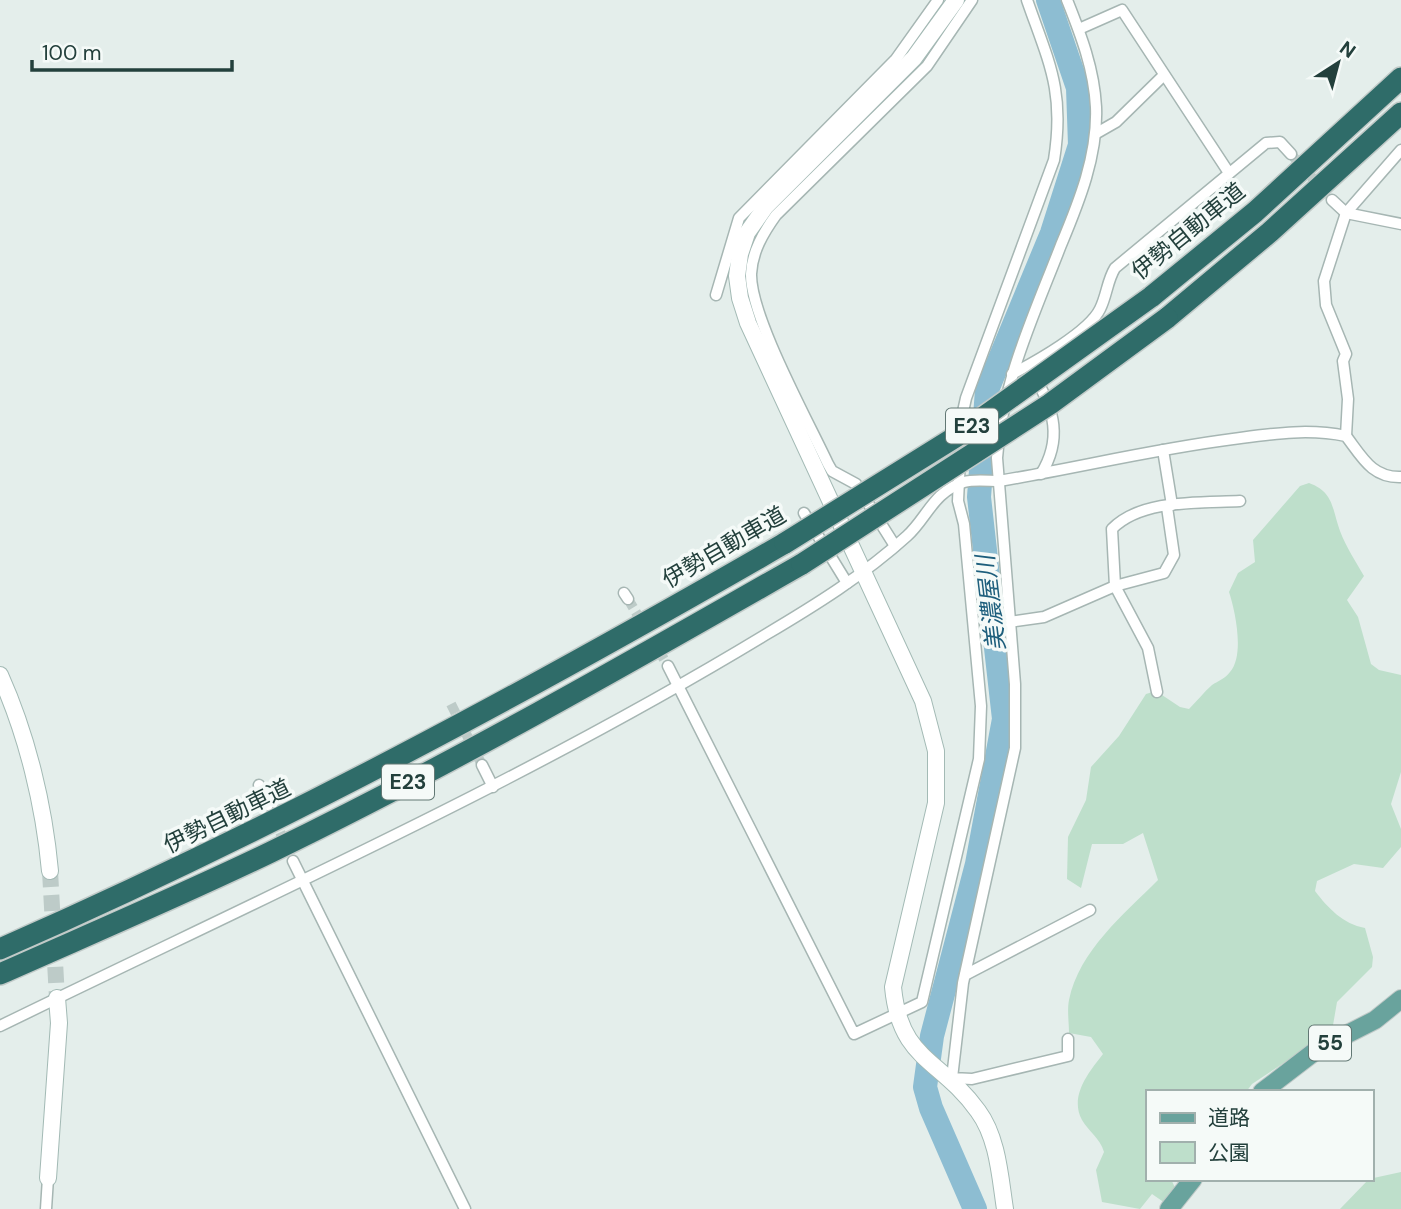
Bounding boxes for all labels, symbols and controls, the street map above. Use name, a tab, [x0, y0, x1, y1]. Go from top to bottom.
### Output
scale bar	[32, 28, 231, 72]
north arrow	[1303, 28, 1373, 98]
text: N	[1335, 35, 1361, 64]
text: 100 m	[42, 39, 102, 67]
street label: 伊勢自動車道	[1125, 176, 1251, 286]
road number: E23	[946, 408, 998, 444]
street label: 伊勢自動車道	[657, 500, 791, 594]
water label: 美濃屋川	[969, 551, 1012, 653]
road number: E23	[382, 764, 434, 800]
street label: 伊勢自動車道	[158, 772, 296, 860]
road number: 55	[1309, 1026, 1351, 1060]
legend	[1146, 1090, 1373, 1181]
text: 道路	[1208, 1104, 1250, 1132]
text: 公園	[1208, 1139, 1250, 1167]

